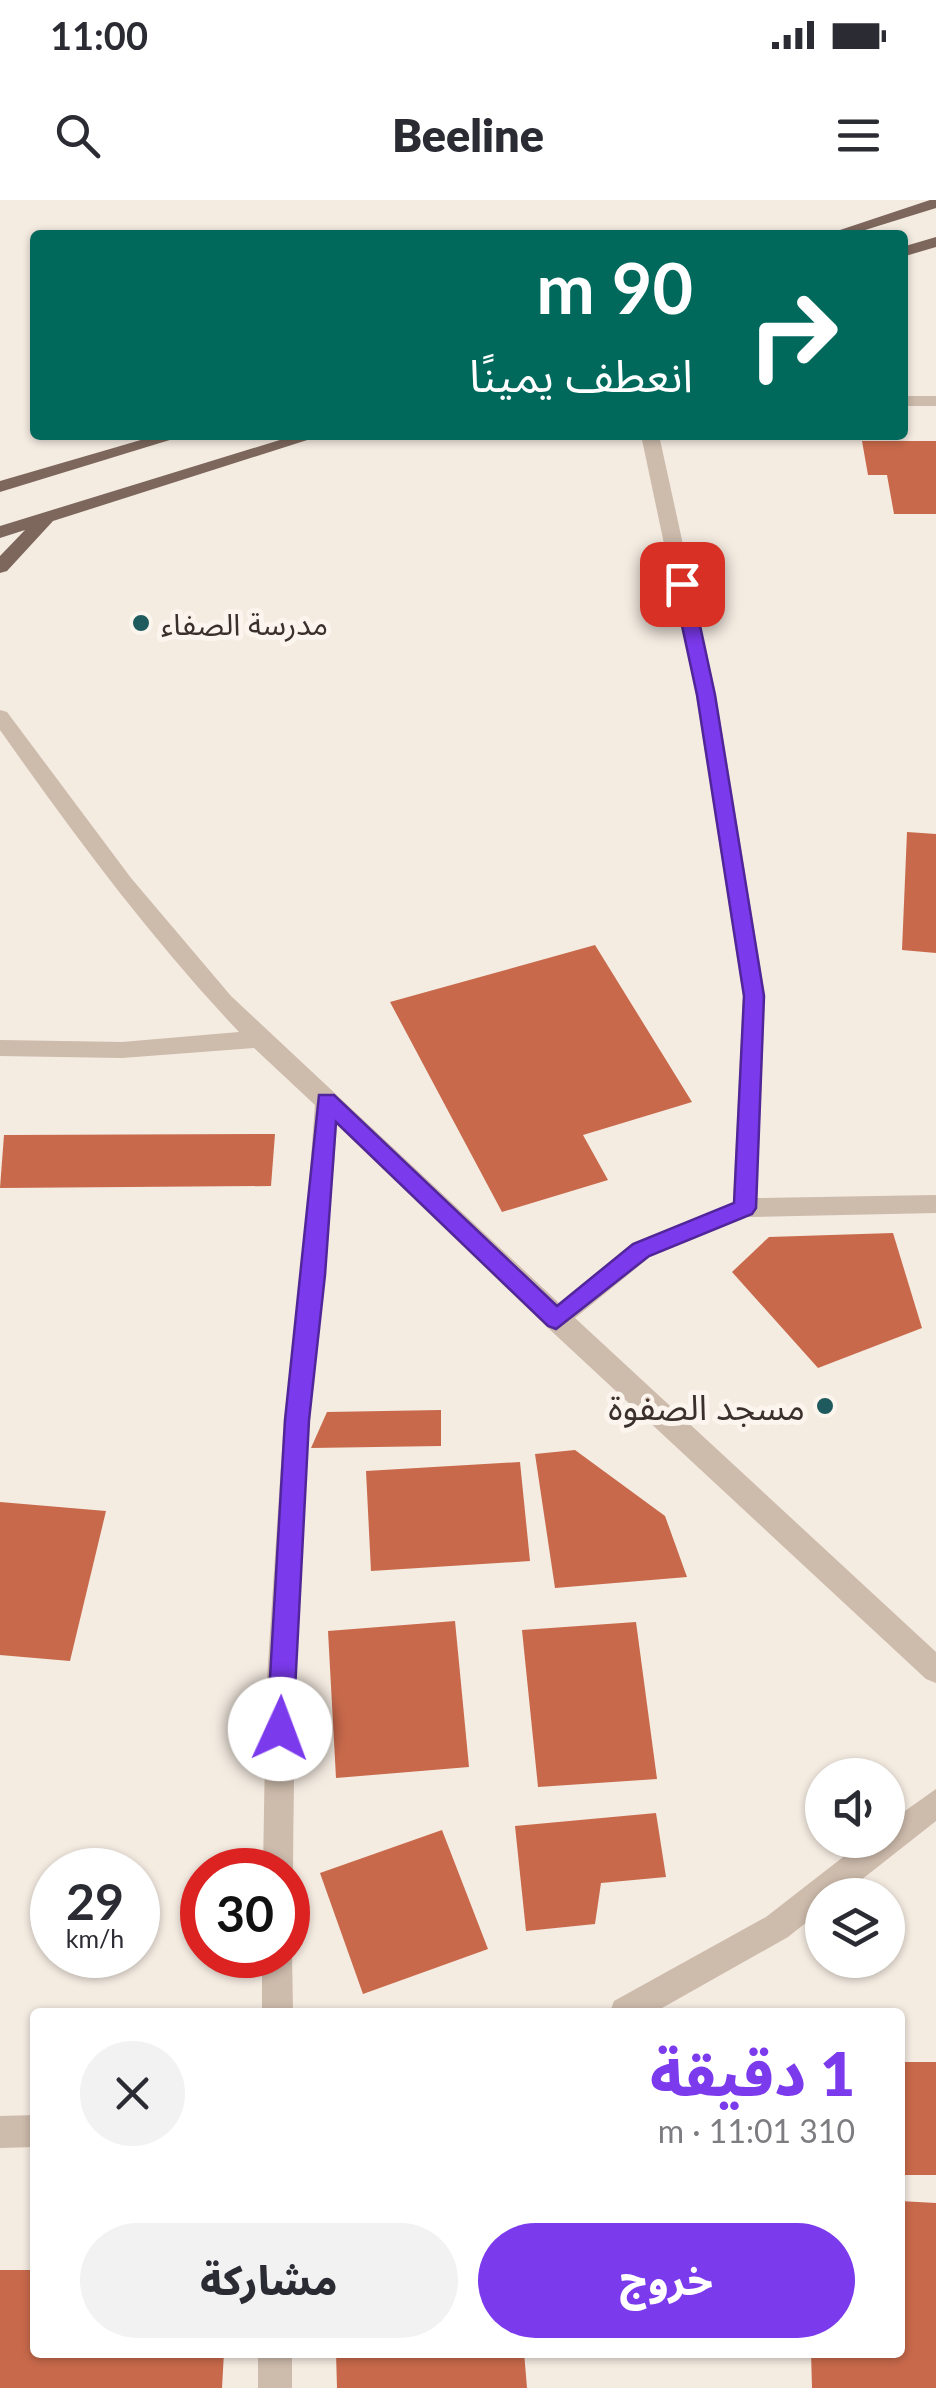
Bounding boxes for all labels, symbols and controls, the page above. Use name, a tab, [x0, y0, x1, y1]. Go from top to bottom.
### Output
text: 11:00	[50, 12, 148, 58]
icon: search	[50, 108, 105, 163]
text: Beeline	[392, 108, 544, 162]
icon: menu	[831, 108, 886, 163]
text: 90 m	[536, 245, 693, 329]
icon: right	[728, 270, 858, 400]
text: انعطف يمينًا	[469, 348, 693, 402]
pin	[640, 542, 725, 627]
icon: arrive	[655, 557, 710, 612]
place label: مدرسة الصفاء	[161, 605, 328, 642]
marker: مدرسة الصفاء	[130, 612, 152, 634]
place label: مسجد الصفوة	[608, 1385, 805, 1428]
marker: مسجد الصفوة	[814, 1395, 836, 1417]
position arrow	[228, 1677, 332, 1781]
map controls	[805, 1758, 905, 1978]
button: sound	[805, 1758, 905, 1858]
speed limit sign: 30	[180, 1848, 310, 1978]
text: 29	[66, 1871, 124, 1931]
button: layers	[805, 1878, 905, 1978]
text: km/h	[66, 1923, 124, 1953]
text: 1 دقيقة	[650, 2037, 855, 2109]
button: close	[80, 2041, 185, 2146]
text: 310 m · 11:01	[658, 2111, 855, 2150]
button: مشاركة	[80, 2223, 458, 2338]
button: خروج	[478, 2223, 855, 2338]

